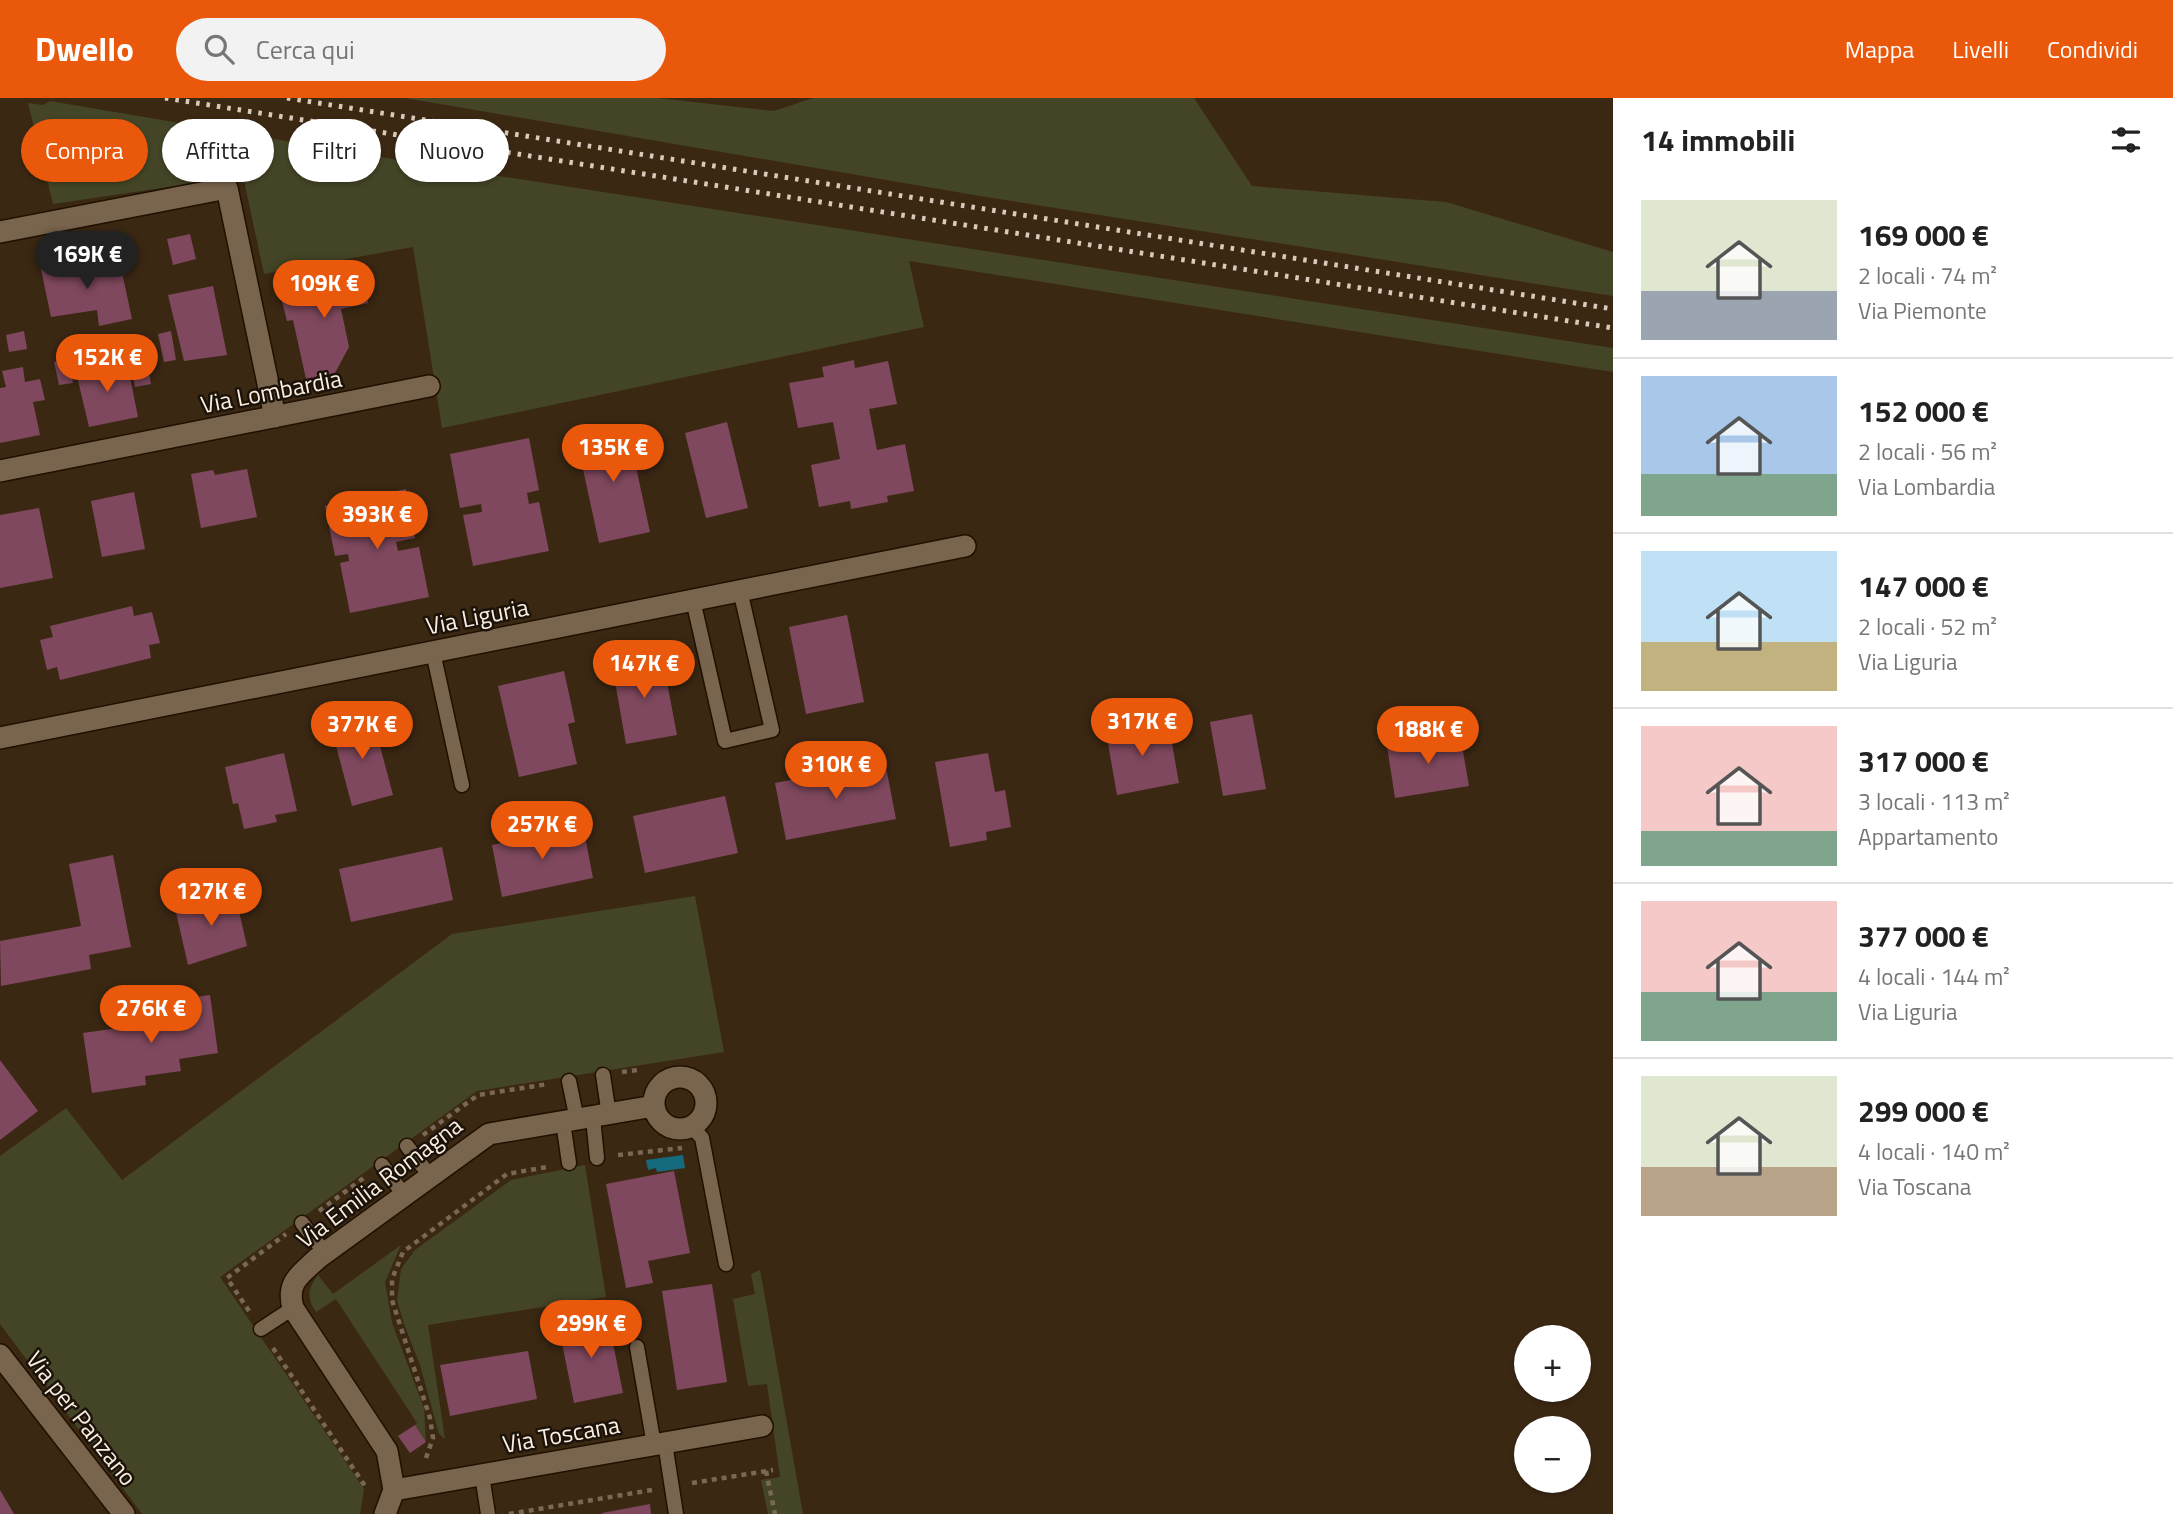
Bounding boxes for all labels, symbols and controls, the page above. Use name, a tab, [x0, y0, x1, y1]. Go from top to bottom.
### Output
search box	[176, 18, 666, 81]
text: Dwello	[35, 24, 134, 74]
icon: search	[200, 30, 238, 68]
text: Cerca qui	[256, 30, 355, 69]
text: Mappa	[1845, 31, 1914, 67]
text: Livelli	[1952, 31, 2009, 67]
text: Condividi	[2047, 31, 2138, 67]
text: 14 immobili	[1641, 117, 1795, 163]
chip: Compra	[21, 119, 148, 182]
chip: Affitta	[162, 119, 274, 182]
chip: Filtri	[288, 119, 381, 182]
chip: Nuovo	[395, 119, 509, 182]
icon: filters	[2107, 121, 2145, 159]
text: 169 000 €	[1858, 212, 1989, 258]
icon: home	[1697, 228, 1781, 312]
pin: 169K €	[30, 232, 144, 291]
text: 169K €	[52, 236, 122, 271]
text: 2 locali · 74 m²	[1858, 258, 1997, 293]
pin: 109K €	[267, 260, 381, 320]
text: 109K €	[289, 265, 359, 300]
text: Via Piemonte	[1858, 293, 1987, 328]
pin: 152K €	[50, 334, 164, 394]
text: 152K €	[72, 339, 142, 374]
street label: Via Lombardia	[197, 360, 345, 422]
text: 152 000 €	[1858, 388, 1989, 434]
icon: home	[1697, 404, 1781, 488]
pin: 135K €	[556, 424, 670, 484]
text: 135K €	[578, 429, 648, 464]
text: 2 locali · 56 m²	[1858, 434, 1997, 469]
text: Via Lombardia	[1858, 469, 1995, 504]
pin: 393K €	[320, 491, 434, 551]
text: 393K €	[342, 496, 412, 531]
text: 147 000 €	[1858, 563, 1989, 609]
icon: home	[1697, 579, 1781, 663]
street label: Via Liguria	[423, 588, 531, 644]
text: 2 locali · 52 m²	[1858, 609, 1997, 644]
pin: 147K €	[587, 640, 701, 700]
text: Via Liguria	[1858, 644, 1958, 679]
text: 147K €	[609, 645, 679, 680]
pin: 317K €	[1085, 698, 1199, 758]
pin: 377K €	[305, 702, 419, 761]
text: 317K €	[1107, 703, 1177, 738]
text: 377K €	[327, 706, 397, 741]
pin: 188K €	[1371, 706, 1485, 766]
text: 188K €	[1393, 711, 1463, 746]
text: 317 000 €	[1858, 738, 1989, 784]
pin: 310K €	[779, 742, 893, 801]
text: 310K €	[801, 746, 871, 781]
icon: home	[1697, 754, 1781, 838]
text: 3 locali · 113 m²	[1858, 784, 2010, 819]
pin: 257K €	[485, 802, 599, 861]
text: 257K €	[507, 806, 577, 841]
text: Appartamento	[1858, 819, 1998, 854]
pin: 127K €	[154, 868, 268, 928]
text: 127K €	[176, 873, 246, 908]
text: 377 000 €	[1858, 913, 1989, 959]
icon: home	[1697, 929, 1781, 1013]
text: 4 locali · 144 m²	[1858, 959, 2010, 994]
pin: 276K €	[94, 986, 208, 1045]
text: 276K €	[116, 990, 186, 1025]
text: Via Liguria	[1858, 994, 1958, 1029]
text: 299 000 €	[1858, 1088, 1989, 1134]
icon: home	[1697, 1104, 1781, 1188]
street label: Via Emilia Romagna	[288, 1107, 470, 1257]
text: 4 locali · 140 m²	[1858, 1134, 2010, 1169]
text: Via Toscana	[1858, 1169, 1971, 1204]
pin: 299K €	[534, 1300, 648, 1360]
text: 299K €	[556, 1305, 626, 1340]
map controls	[1514, 1325, 1591, 1493]
button: +	[1514, 1325, 1591, 1402]
street label: Via per Panzano	[18, 1343, 146, 1493]
street label: Via Toscana	[500, 1406, 622, 1462]
button: −	[1514, 1416, 1591, 1493]

